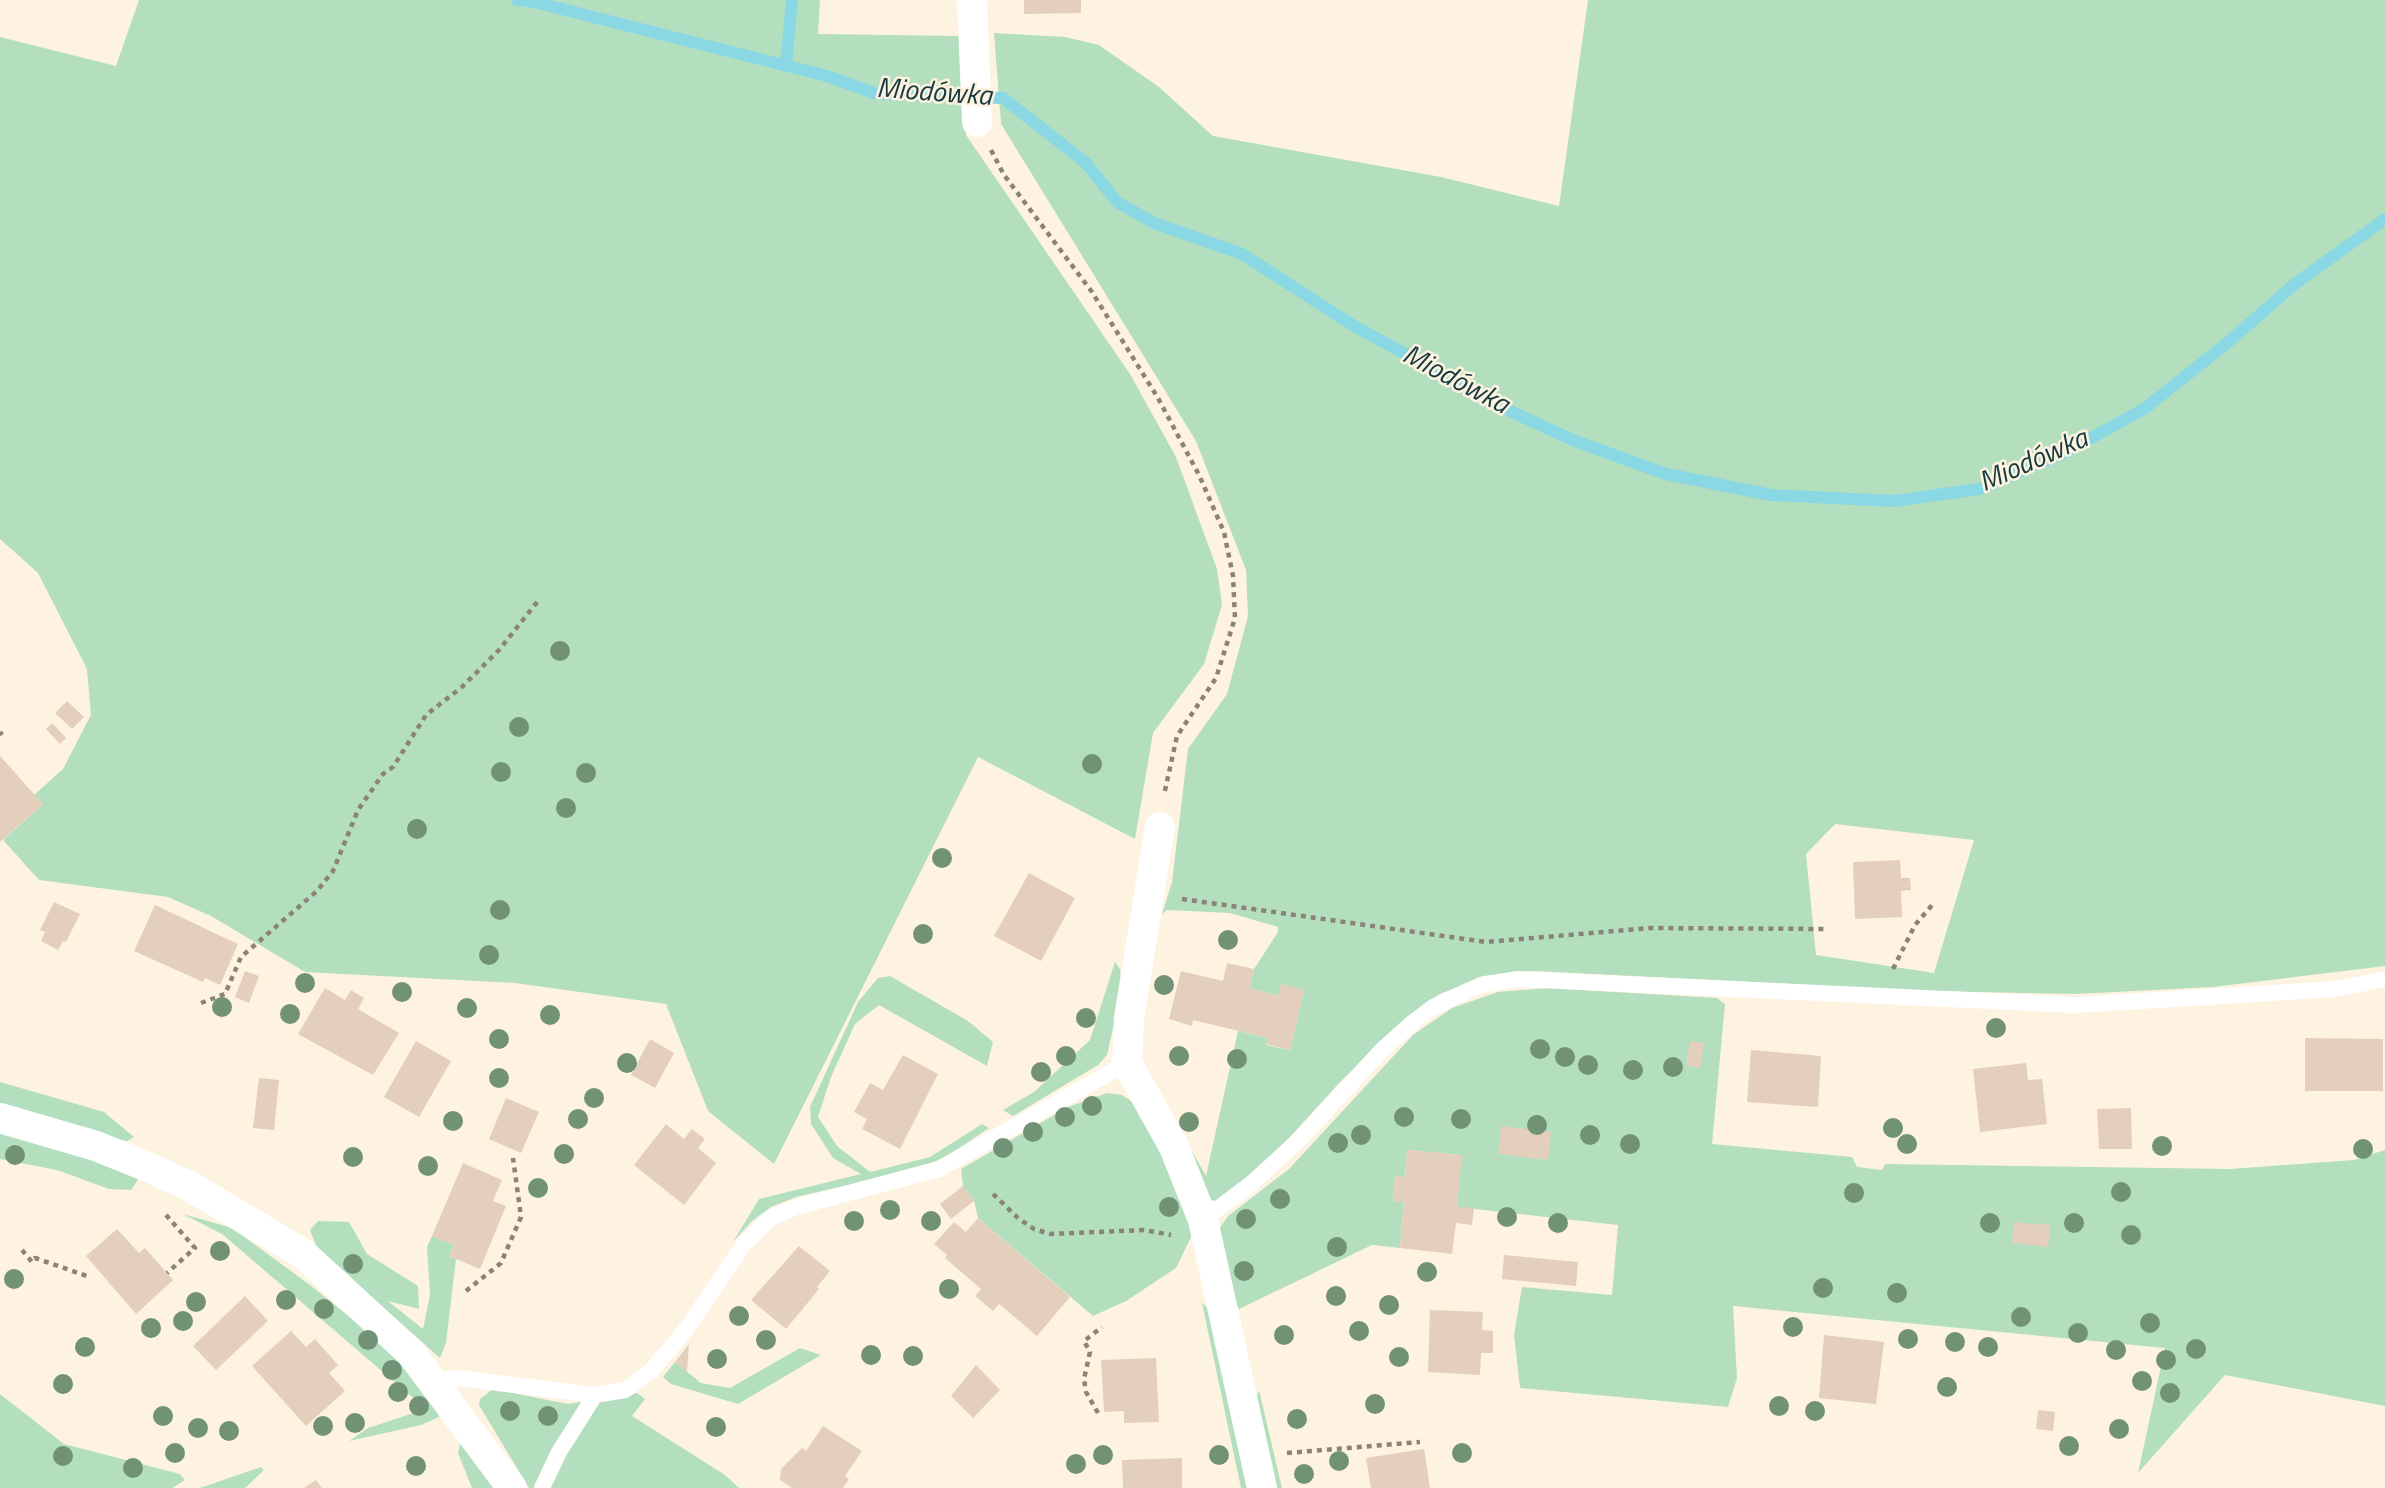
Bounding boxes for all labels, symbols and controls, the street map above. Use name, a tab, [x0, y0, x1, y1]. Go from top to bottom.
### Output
water label: Miodówka	[875, 73, 993, 115]
water label: Miodówka	[1396, 339, 1514, 423]
water label: Miodówka	[1974, 423, 2094, 501]

